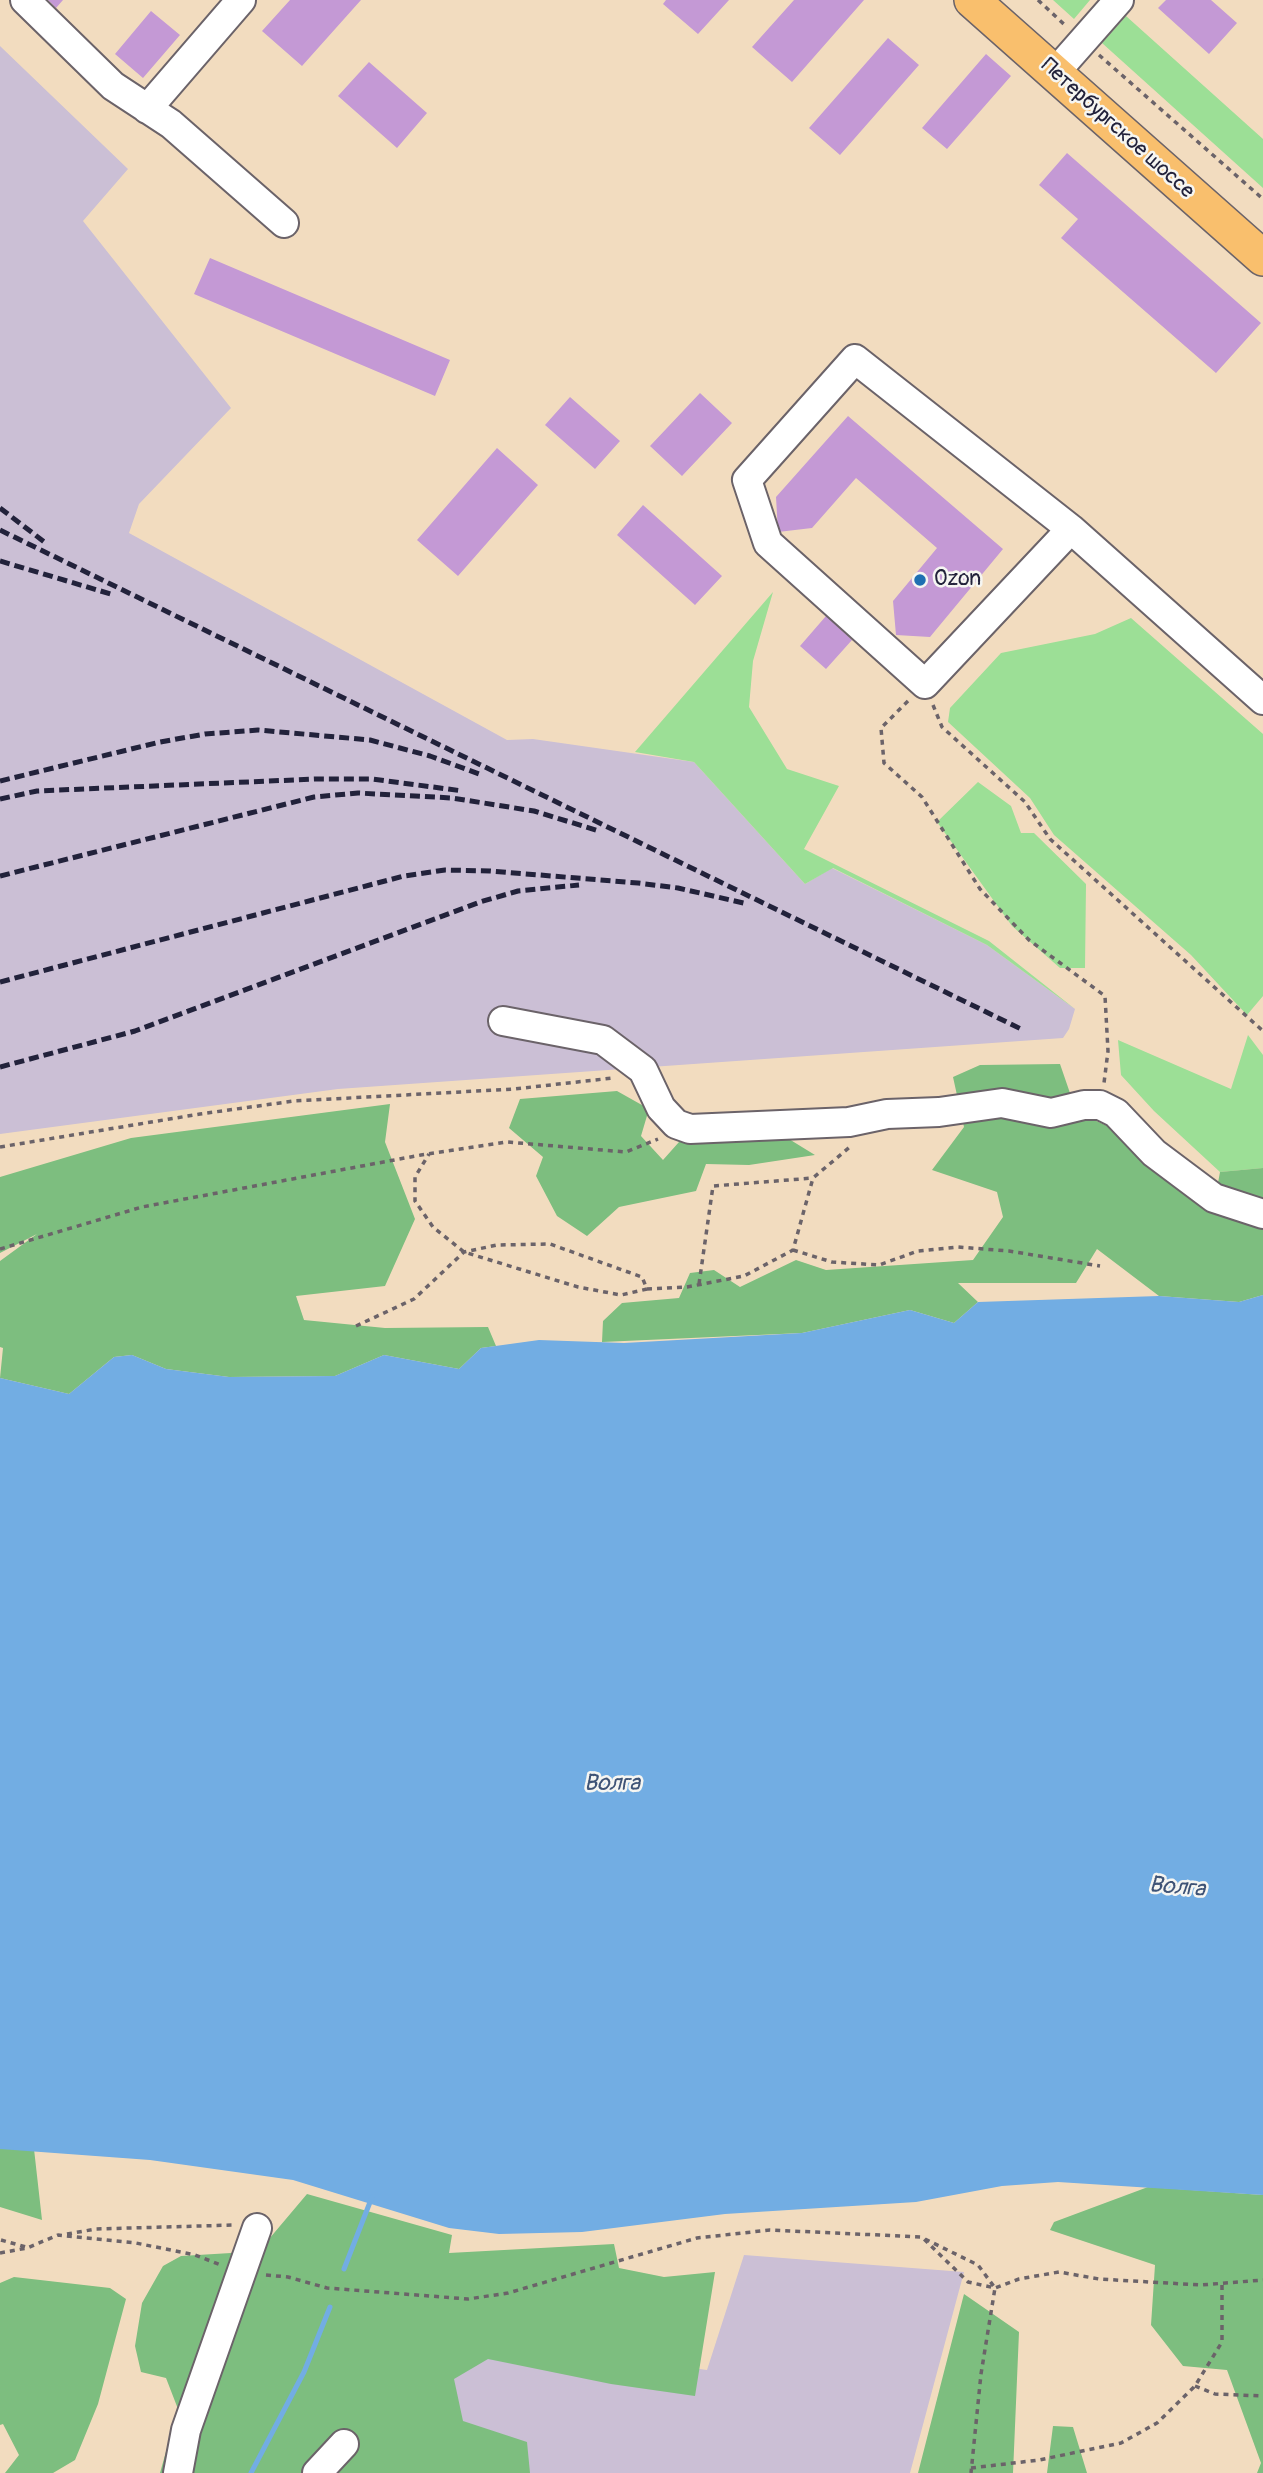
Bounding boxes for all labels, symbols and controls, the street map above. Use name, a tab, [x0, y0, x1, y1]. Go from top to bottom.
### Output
street label: Петербургское шоссе	[1035, 54, 1199, 204]
place label: Ozon	[934, 567, 981, 593]
marker: Ozon	[912, 572, 928, 588]
water label: Волга	[584, 1770, 640, 1798]
water label: Волга	[1148, 1872, 1206, 1904]

